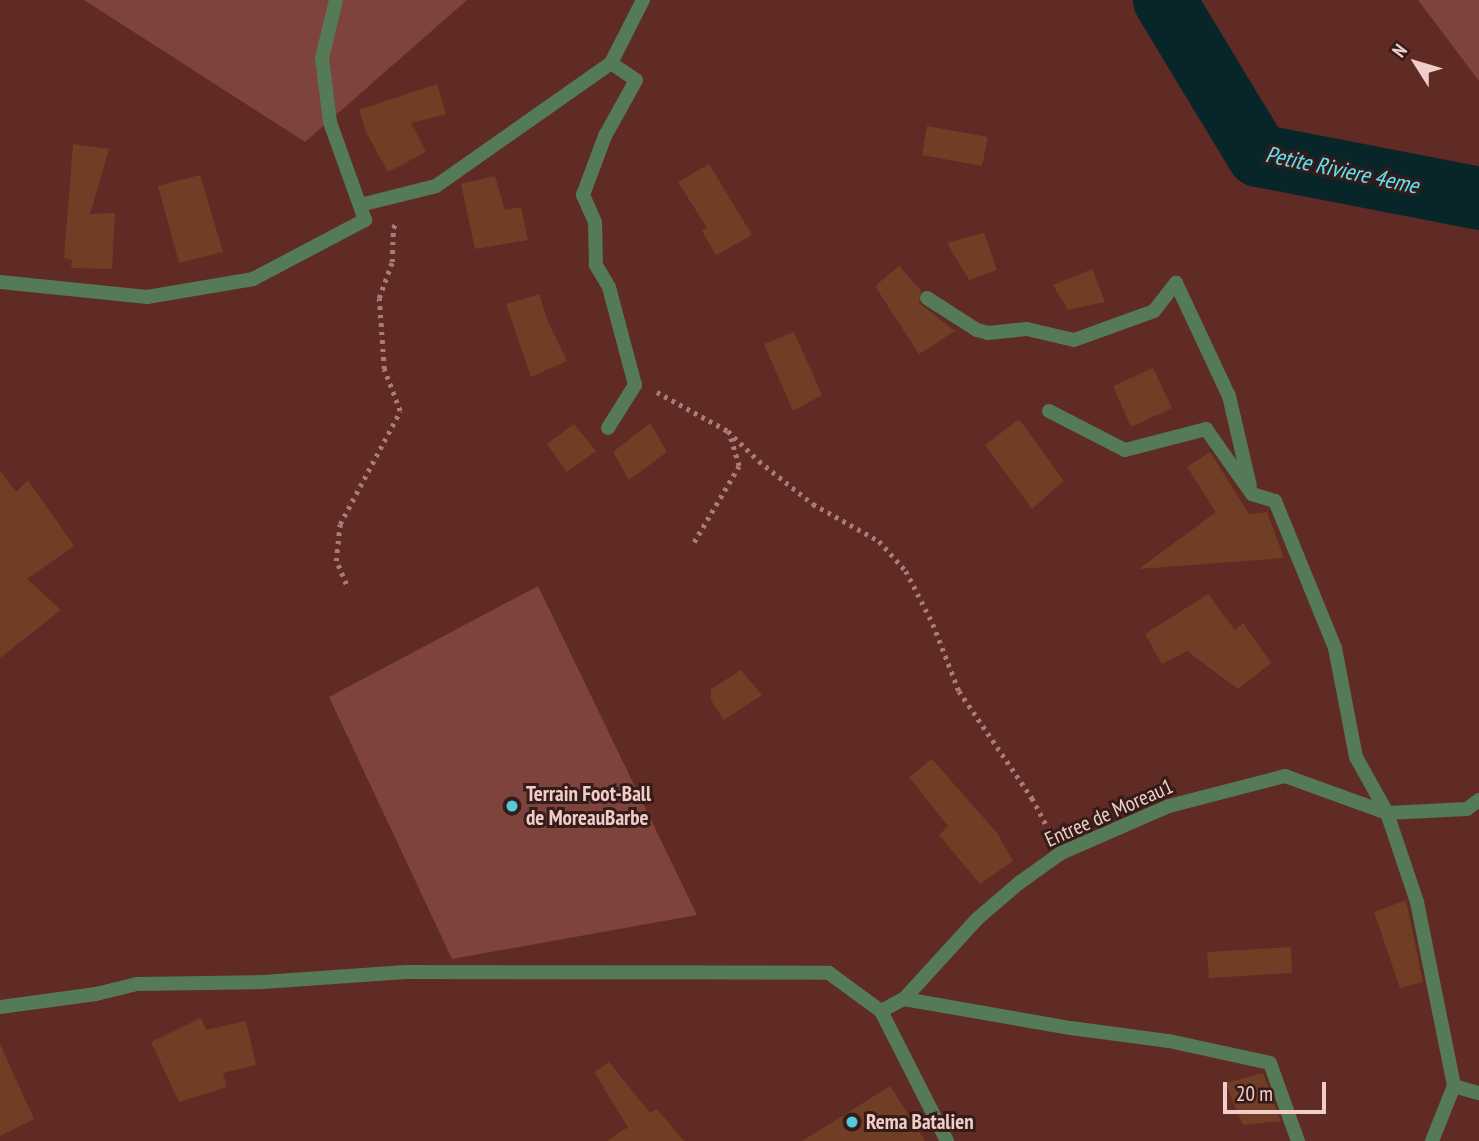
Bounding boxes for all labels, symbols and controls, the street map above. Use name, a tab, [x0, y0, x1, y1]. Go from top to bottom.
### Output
north arrow	[1381, 28, 1451, 98]
text: N	[1387, 39, 1412, 62]
water label: Petite Riviere 4eme	[1263, 140, 1421, 200]
street label: Entree de Moreau1	[1041, 774, 1177, 852]
place label: Terrain Foot-Ball de MoreauBarbe	[526, 781, 651, 831]
marker: Terrain Foot-Ball de MoreauBarbe	[504, 798, 520, 814]
scale bar	[1227, 1068, 1330, 1112]
text: 20 m	[1236, 1080, 1273, 1107]
place label: Rema Batalien	[866, 1109, 974, 1135]
marker: Rema Batalien	[844, 1114, 860, 1130]

